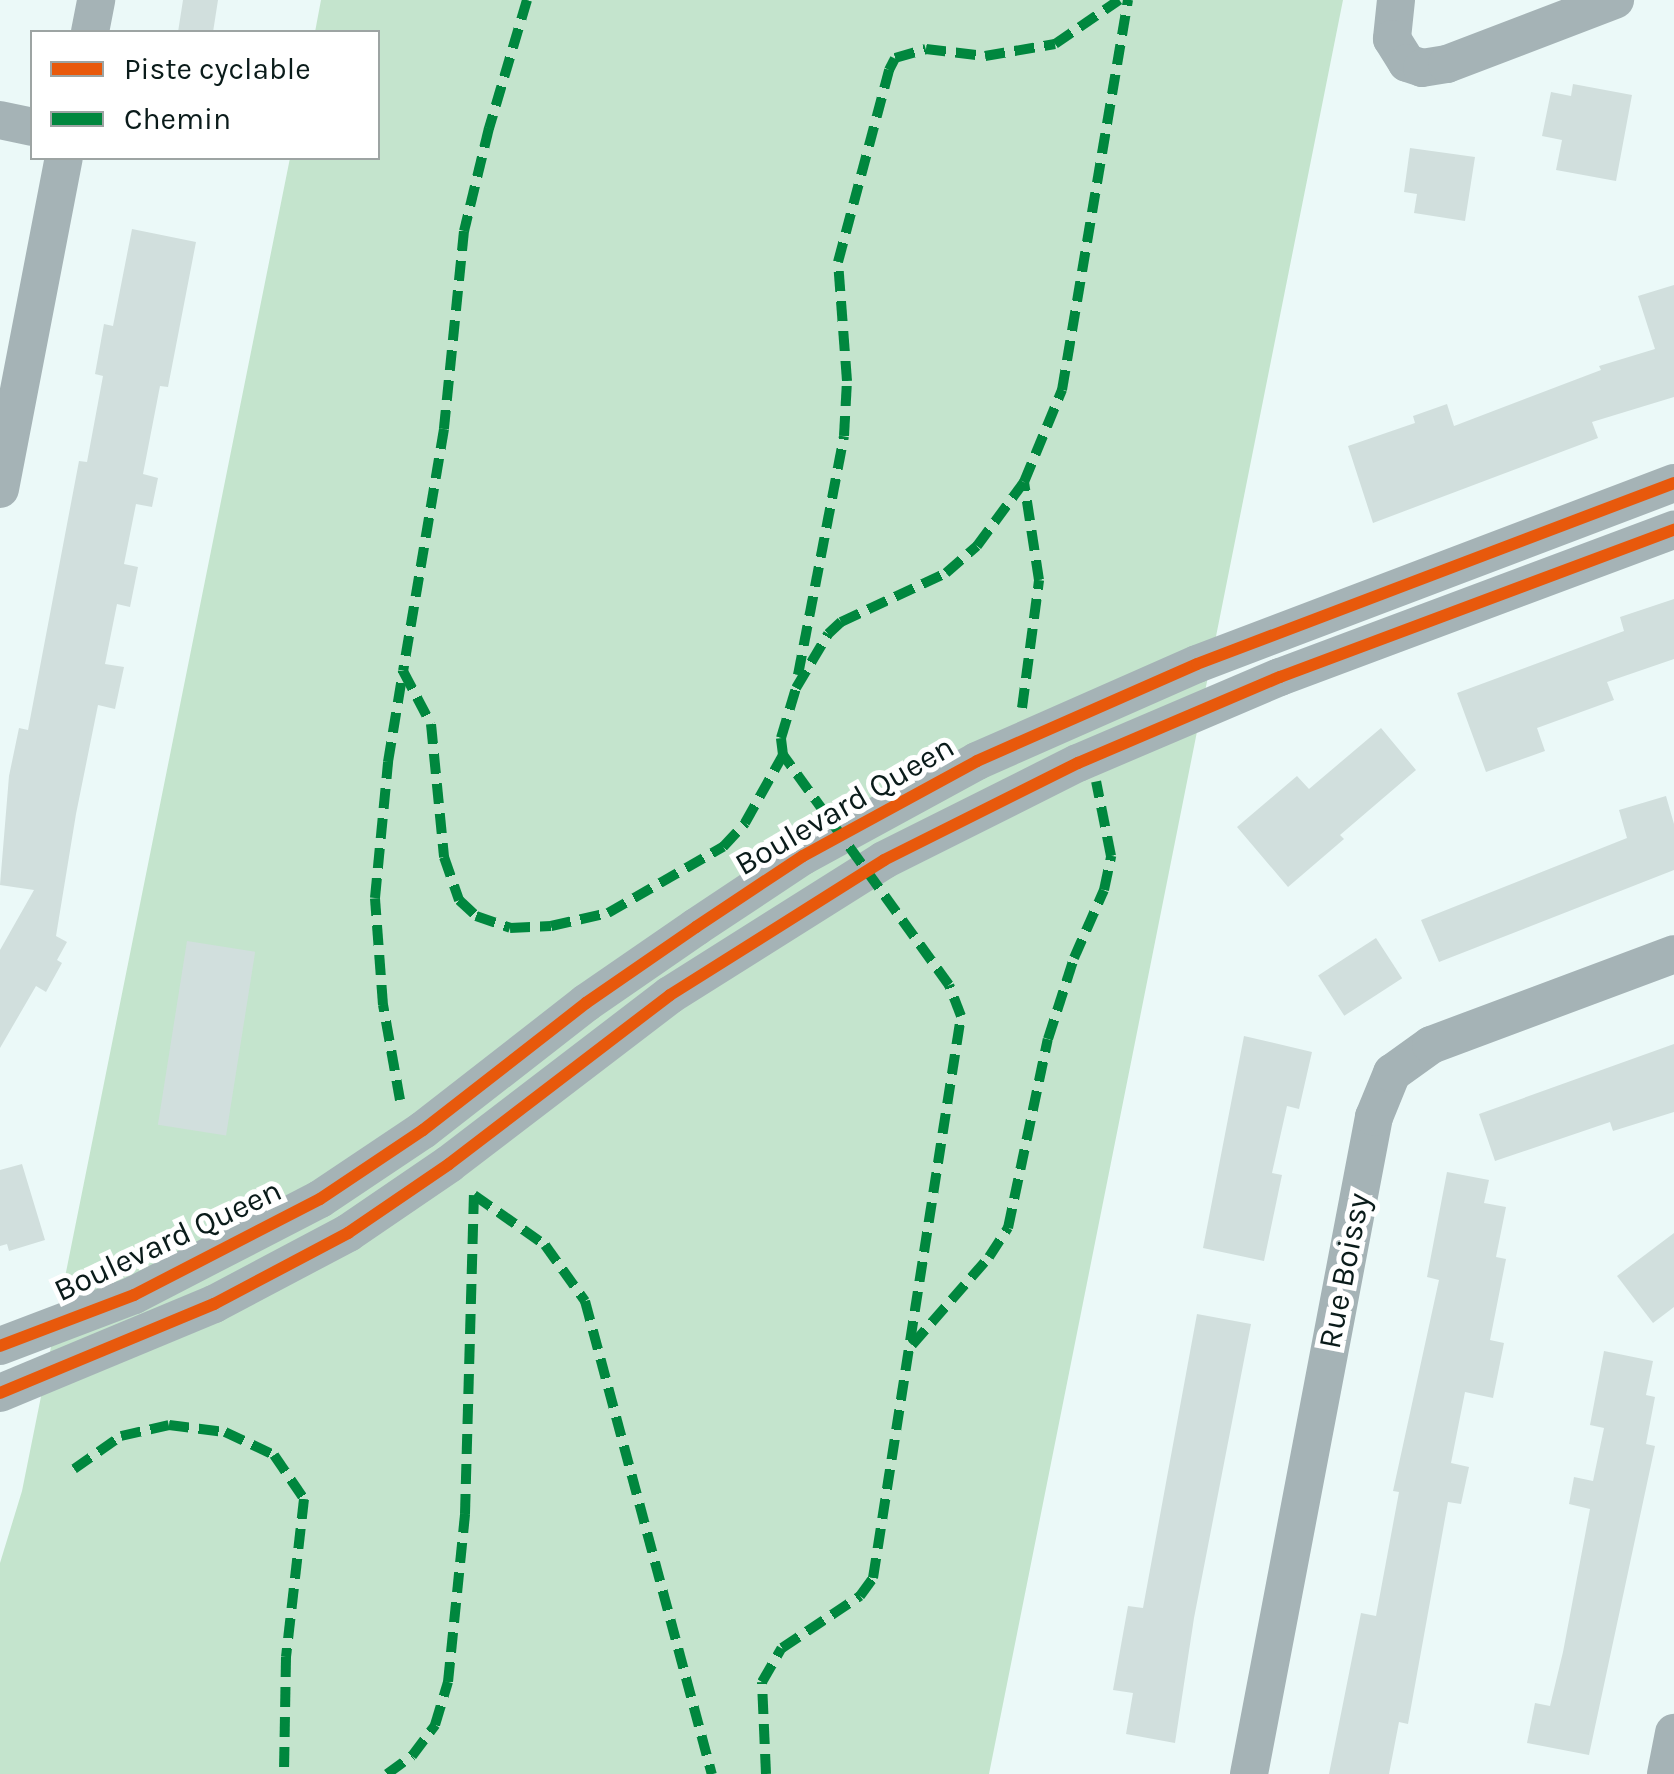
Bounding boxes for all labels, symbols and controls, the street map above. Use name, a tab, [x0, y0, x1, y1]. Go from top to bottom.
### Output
legend	[30, 30, 380, 160]
text: Piste cyclable	[124, 51, 311, 87]
text: Chemin	[124, 101, 231, 137]
street label: Boulevard Queen	[729, 728, 961, 884]
street label: Boulevard Queen	[48, 1172, 288, 1310]
street label: Rue Boissy	[1311, 1190, 1379, 1352]

